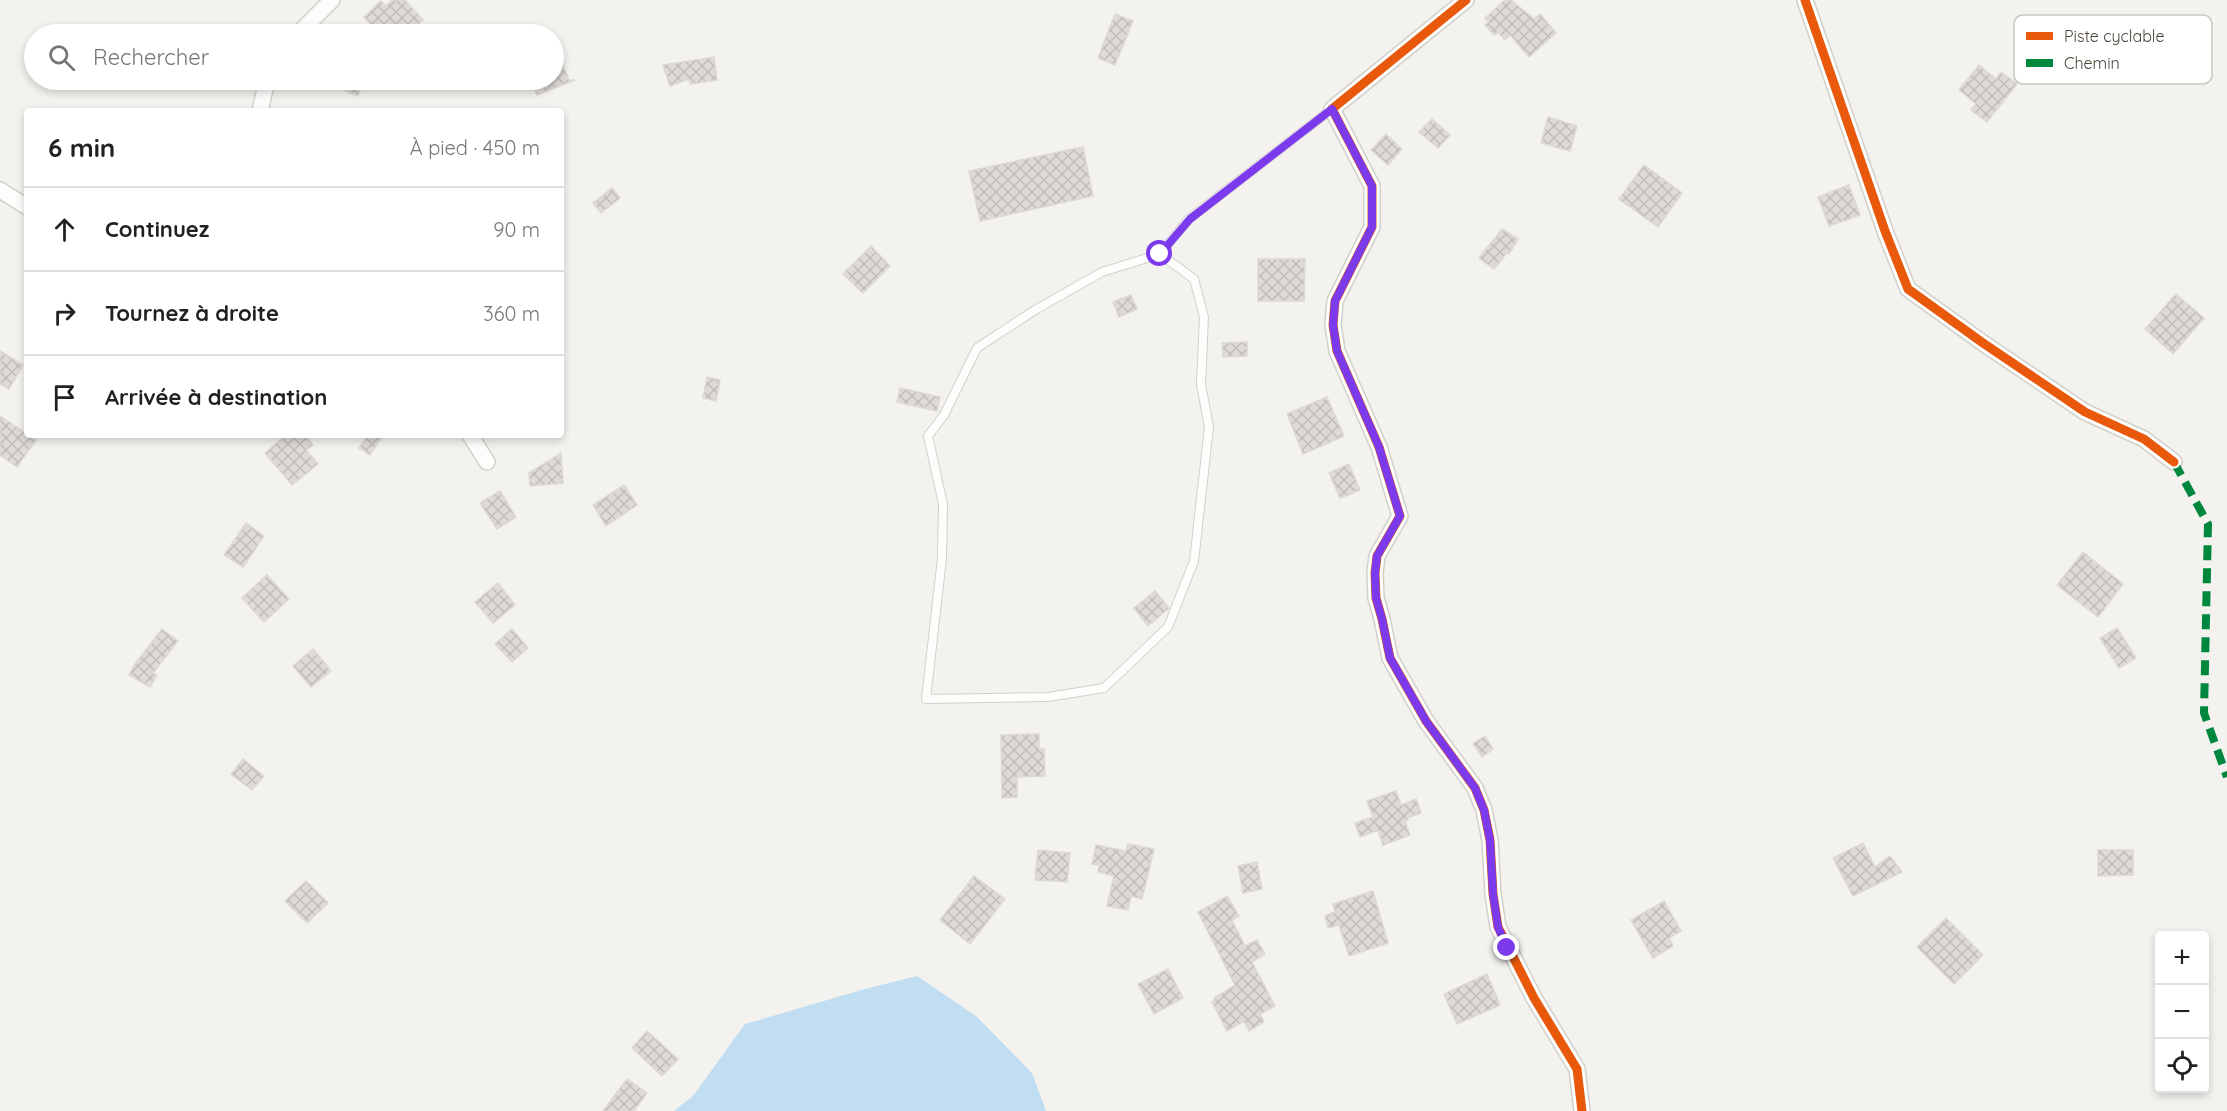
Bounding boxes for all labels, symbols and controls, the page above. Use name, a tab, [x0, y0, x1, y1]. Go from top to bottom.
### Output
legend	[2014, 15, 2212, 84]
search box	[24, 24, 564, 90]
text: Piste cyclable	[2064, 26, 2164, 46]
icon: search	[45, 41, 78, 74]
text: Rechercher	[93, 43, 209, 71]
text: Chemin	[2064, 53, 2120, 73]
text: 6 min	[48, 131, 115, 164]
text: À pied · 450 m	[410, 135, 540, 160]
icon: ahead	[48, 213, 81, 246]
text: Continuez	[105, 215, 209, 243]
text: 90 m	[493, 217, 540, 242]
route start	[1146, 240, 1172, 266]
icon: right	[48, 297, 81, 330]
text: Tournez à droite	[105, 299, 279, 327]
text: 360 m	[483, 301, 540, 326]
icon: arrive	[48, 381, 81, 414]
text: Arrivée à destination	[105, 383, 327, 411]
map controls	[2155, 931, 2209, 1093]
button: +	[2155, 931, 2209, 985]
route end	[1493, 934, 1519, 960]
button: −	[2155, 985, 2209, 1039]
button: locate	[2155, 1039, 2209, 1093]

